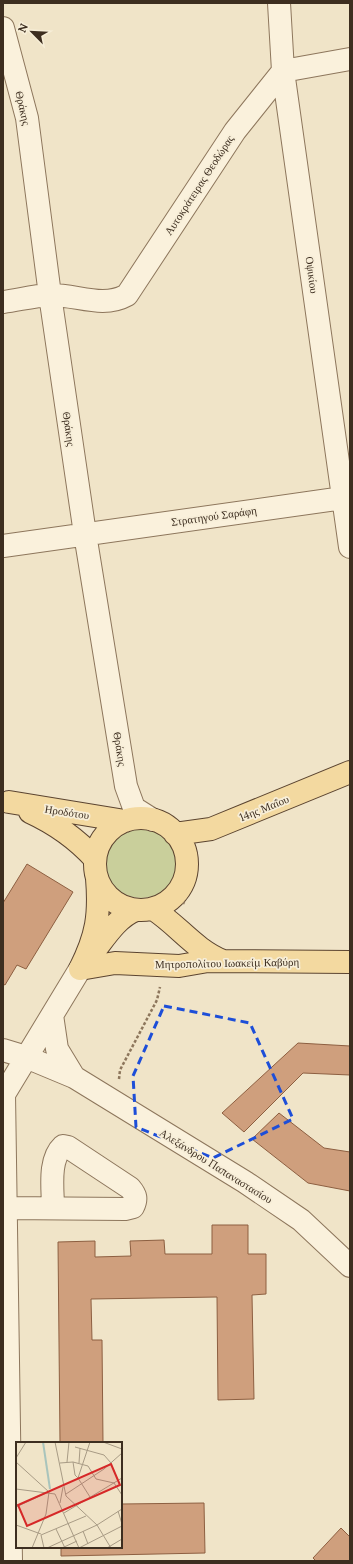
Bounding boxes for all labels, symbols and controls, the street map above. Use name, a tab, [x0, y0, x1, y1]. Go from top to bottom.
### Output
north arrow	[12, 12, 52, 52]
text: N	[15, 21, 31, 35]
street label: Θράκης	[12, 89, 34, 127]
street label: Αυτοκράτειρας Θεοδώρας	[161, 132, 237, 238]
street label: Οψικίου	[302, 256, 322, 295]
street label: Θράκης	[60, 411, 78, 448]
street label: Στρατηγού Σαράφη	[170, 503, 258, 529]
street label: Θράκης	[110, 731, 130, 768]
street label: 14ης Μαΐου	[237, 791, 291, 824]
street label: Ηροδότου	[44, 802, 91, 823]
street label: Μητροπολίτου Ιωακείμ Καβύρη	[155, 955, 300, 971]
street label: Αλεξάνδρου Παπαναστασίου	[157, 1125, 276, 1207]
inset map	[16, 1442, 122, 1548]

